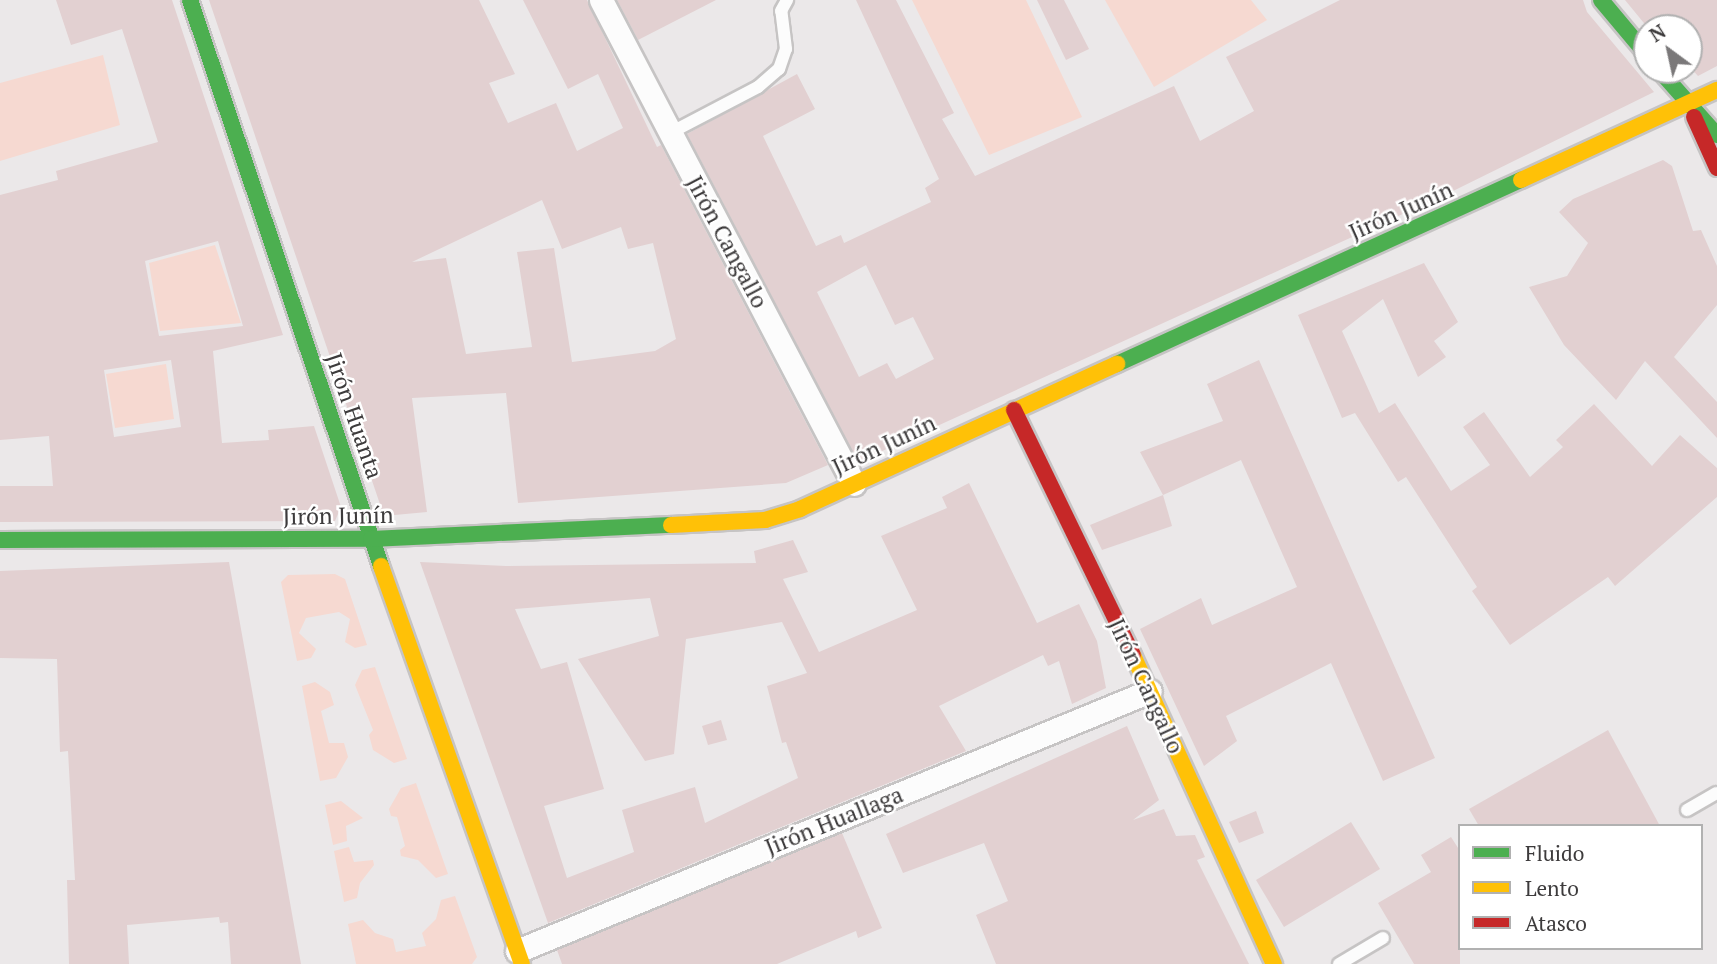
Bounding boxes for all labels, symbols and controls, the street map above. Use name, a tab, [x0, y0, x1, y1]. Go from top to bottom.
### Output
north arrow	[1633, 14, 1703, 84]
text: N	[1645, 18, 1670, 47]
street label: Jirón Cangallo	[681, 171, 773, 313]
street label: Jirón Junín	[1345, 176, 1457, 246]
street label: Jirón Huanta	[320, 350, 388, 482]
street label: Jirón Junín	[828, 409, 940, 481]
street label: Jirón Junín	[282, 501, 394, 531]
street label: Jirón Cangallo	[1103, 614, 1189, 758]
street label: Jirón Huallaga	[761, 781, 907, 861]
legend	[1458, 824, 1703, 950]
text: Fluido	[1525, 839, 1584, 867]
text: Lento	[1525, 874, 1579, 902]
text: Atasco	[1525, 909, 1587, 937]

